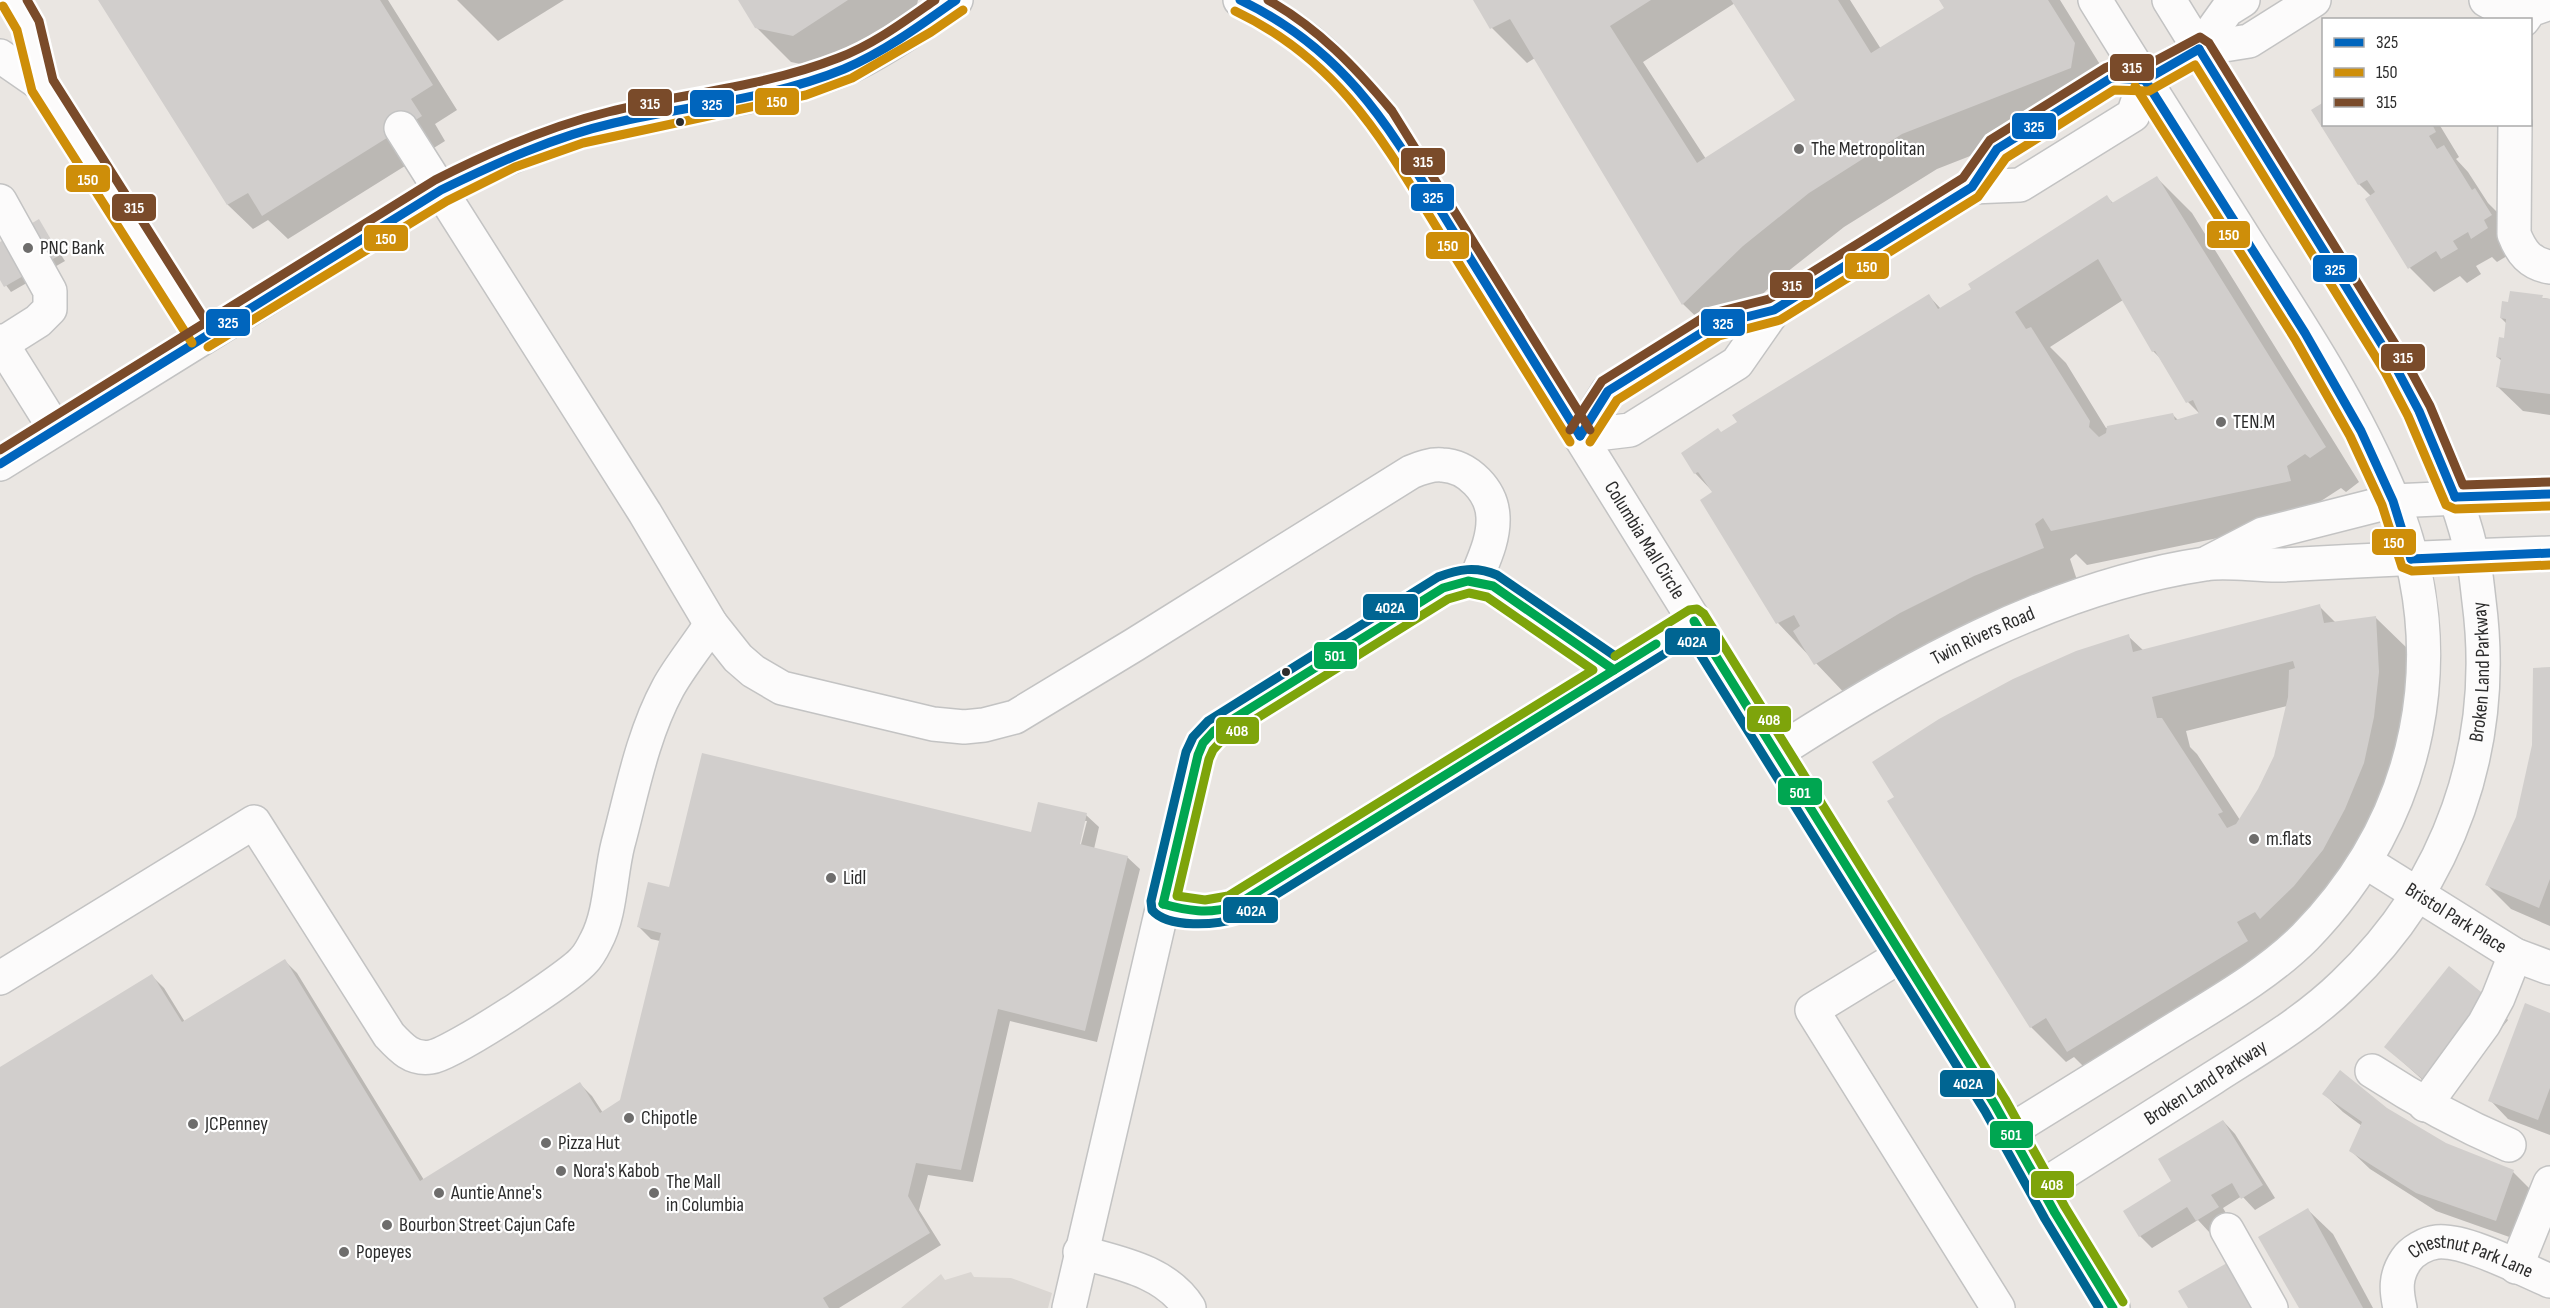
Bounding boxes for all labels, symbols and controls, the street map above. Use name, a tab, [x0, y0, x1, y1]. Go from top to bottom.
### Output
legend	[2322, 18, 2532, 126]
text: 325	[2376, 32, 2398, 53]
line badge: 315	[2109, 53, 2155, 82]
text: 315	[2122, 59, 2142, 78]
text: 150	[2376, 62, 2398, 83]
line badge: 150	[754, 87, 800, 116]
line badge: 315	[627, 88, 673, 117]
line badge: 325	[689, 89, 735, 118]
text: 315	[2376, 92, 2397, 113]
text: 150	[767, 93, 787, 112]
text: 315	[640, 95, 660, 114]
text: 325	[701, 96, 723, 115]
line badge: 325	[2011, 112, 2057, 140]
unlabelled marker	[674, 116, 686, 128]
text: 325	[2023, 118, 2045, 137]
place label: The Metropolitan	[1811, 137, 1925, 161]
marker: The Metropolitan	[1792, 142, 1806, 156]
line badge: 315	[1400, 147, 1446, 176]
text: 315	[1413, 153, 1433, 172]
line badge: 150	[65, 164, 111, 193]
text: 150	[78, 171, 98, 190]
line badge: 325	[1410, 183, 1455, 212]
text: 325	[1422, 189, 1444, 208]
line badge: 315	[111, 193, 157, 222]
text: 315	[124, 199, 144, 218]
line badge: 150	[2206, 220, 2251, 249]
line badge: 150	[363, 224, 409, 252]
text: 150	[2219, 226, 2239, 245]
text: 150	[376, 230, 396, 249]
line badge: 150	[1425, 231, 1470, 260]
place label: PNC Bank	[40, 236, 105, 260]
text: 150	[1438, 237, 1458, 256]
marker: PNC Bank	[21, 241, 35, 255]
line badge: 150	[1844, 252, 1890, 280]
line badge: 325	[2312, 254, 2358, 283]
text: 150	[1857, 258, 1877, 277]
text: 325	[2324, 261, 2346, 280]
line badge: 315	[1769, 271, 1814, 299]
text: 315	[1782, 277, 1802, 296]
line badge: 325	[205, 308, 251, 337]
line badge: 325	[1700, 308, 1746, 337]
text: 325	[217, 314, 239, 333]
text: 325	[1712, 315, 1734, 334]
line badge: 315	[2380, 343, 2426, 372]
text: 315	[2393, 349, 2413, 368]
place label: TEN.M	[2233, 410, 2275, 434]
marker: TEN.M	[2214, 415, 2228, 429]
street label: Columbia Mall Circle	[1599, 477, 1690, 604]
line badge: 150	[2371, 528, 2417, 556]
text: 150	[2384, 534, 2404, 553]
line badge: 402A	[1362, 593, 1419, 621]
text: 402A	[1375, 599, 1405, 618]
street label: Broken Land Parkway	[2464, 600, 2495, 744]
street label: Twin Rivers Road	[1927, 601, 2038, 671]
line badge: 402A	[1664, 627, 1721, 656]
text: 402A	[1677, 633, 1707, 652]
line badge: 501	[1313, 641, 1358, 670]
text: 501	[1325, 647, 1346, 666]
unlabelled marker	[1280, 666, 1292, 678]
line badge: 408	[1746, 705, 1792, 733]
text: 408	[1758, 711, 1781, 730]
line badge: 408	[1215, 716, 1260, 745]
text: 408	[1226, 722, 1249, 741]
line badge: 501	[1777, 777, 1823, 806]
text: 501	[1790, 784, 1811, 803]
place label: m.flats	[2266, 827, 2312, 851]
marker: m.flats	[2247, 832, 2261, 846]
place label: Lidl	[843, 866, 866, 890]
marker: Lidl	[824, 871, 838, 885]
street label: Bristol Park Place	[2401, 877, 2511, 959]
line badge: 402A	[1222, 896, 1279, 924]
text: 402A	[1236, 902, 1266, 921]
street label: Broken Land Parkway	[2140, 1035, 2272, 1131]
line badge: 402A	[1939, 1069, 1996, 1098]
text: 402A	[1953, 1075, 1983, 1094]
place label: Chipotle	[641, 1106, 697, 1130]
marker: Chipotle	[622, 1111, 636, 1125]
place label: JCPenney	[204, 1112, 268, 1136]
marker: JCPenney	[186, 1117, 200, 1131]
line badge: 501	[1989, 1120, 2034, 1149]
text: 501	[2001, 1126, 2022, 1145]
place label: Pizza Hut	[558, 1131, 620, 1155]
marker: Pizza Hut	[539, 1136, 553, 1150]
place label: Nora's Kabob	[573, 1159, 660, 1183]
marker: Nora's Kabob	[554, 1164, 568, 1178]
place label: The Mall in Columbia	[666, 1170, 744, 1217]
line badge: 408	[2030, 1170, 2075, 1199]
text: 408	[2041, 1176, 2064, 1195]
place label: Auntie Anne's	[450, 1181, 542, 1205]
marker: Auntie Anne's	[432, 1186, 446, 1200]
marker: The Mall in Columbia	[647, 1186, 661, 1200]
place label: Bourbon Street Cajun Cafe	[399, 1213, 575, 1237]
marker: Bourbon Street Cajun Cafe	[380, 1218, 394, 1232]
street label: Chestnut Park Lane	[2403, 1230, 2537, 1284]
place label: Popeyes	[356, 1240, 412, 1264]
marker: Popeyes	[337, 1245, 351, 1259]

